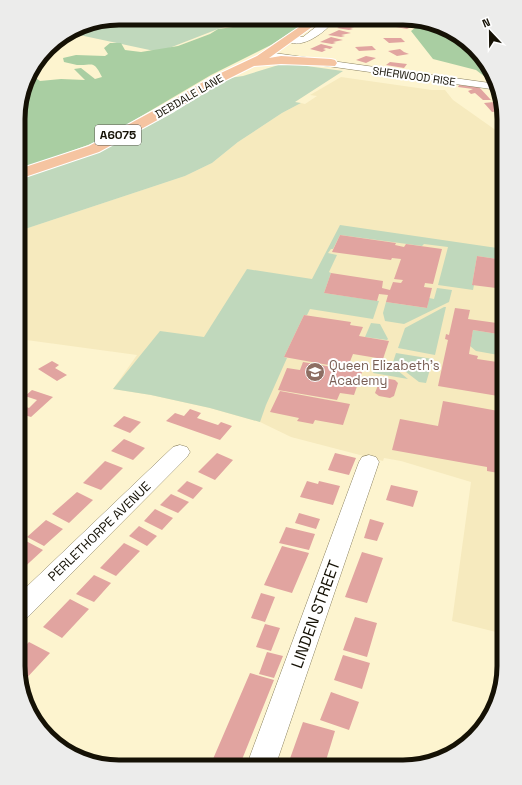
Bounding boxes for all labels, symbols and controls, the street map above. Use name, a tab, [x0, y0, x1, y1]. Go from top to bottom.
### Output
north arrow	[470, 12, 510, 52]
text: N	[480, 15, 492, 31]
street label: SHERWOOD RISE	[372, 63, 456, 89]
street label: DEBDALE LANE	[152, 71, 226, 121]
road number: A6075	[95, 125, 141, 145]
place label: Queen Elizabeth's Academy	[329, 357, 440, 389]
school or university icon: Queen Elizabeth's Academy	[304, 361, 326, 383]
street label: PERLETHORPE AVENUE	[44, 478, 154, 585]
street label: LINDEN STREET	[286, 557, 345, 671]

